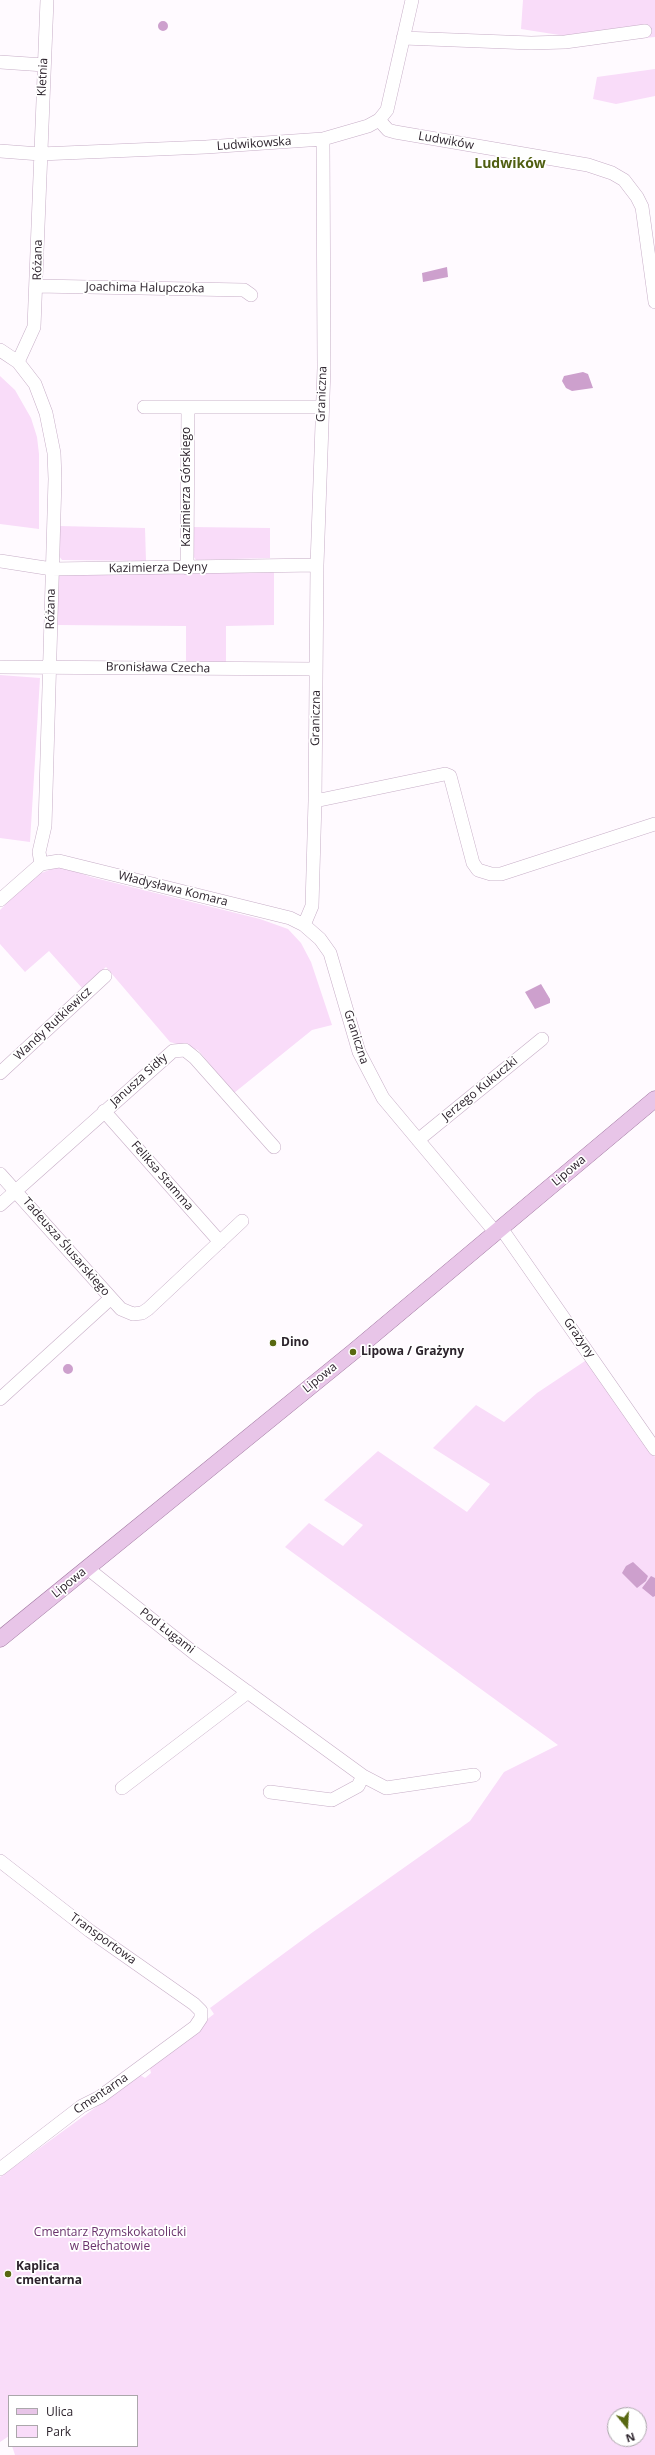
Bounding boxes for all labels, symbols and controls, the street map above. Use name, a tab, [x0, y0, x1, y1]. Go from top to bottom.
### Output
street label: Kletnia	[35, 57, 51, 97]
street label: Ludwików	[417, 129, 475, 153]
street label: Ludwikowska	[216, 134, 292, 154]
district label: Ludwików	[474, 156, 546, 172]
street label: Różana	[30, 239, 46, 281]
street label: Joachima Halupczoka	[85, 280, 205, 296]
street label: Graniczna	[314, 366, 330, 422]
street label: Kazimierza Górskiego	[180, 427, 194, 547]
street label: Kazimierza Deyny	[109, 560, 207, 576]
street label: Różana	[43, 588, 59, 630]
street label: Bronisława Czecha	[106, 660, 210, 676]
street label: Graniczna	[308, 690, 324, 746]
street label: Władysława Komara	[117, 868, 229, 910]
street label: Wandy Rutkiewicz	[11, 984, 95, 1064]
street label: Graniczna	[340, 1008, 372, 1066]
street label: Janusza Sidły	[108, 1051, 170, 1109]
street label: Jerzego Kukuczki	[439, 1054, 521, 1124]
street label: Feliksa Stamma	[128, 1138, 196, 1214]
street label: Lipowa	[549, 1153, 589, 1189]
street label: Tadeusza Ślusarskiego	[19, 1195, 113, 1299]
street label: Grażyny	[560, 1315, 598, 1361]
place label: Dino	[281, 1336, 309, 1350]
marker: Dino	[268, 1338, 278, 1348]
place label: Lipowa / Grażyny	[361, 1345, 464, 1359]
marker: Lipowa / Grażyny	[348, 1347, 358, 1357]
street label: Lipowa	[300, 1360, 340, 1396]
street label: Lipowa	[49, 1565, 89, 1601]
street label: Pod Ługami	[137, 1605, 197, 1657]
street label: Transportowa	[67, 1910, 139, 1968]
street label: Cmentarna	[71, 2071, 131, 2117]
park label: Cmentarz Rzymskokatolicki w Bełchatowie	[34, 2226, 186, 2254]
place label: Kaplica cmentarna	[16, 2260, 82, 2288]
marker: Kaplica cmentarna	[3, 2269, 13, 2279]
legend	[8, 2395, 138, 2447]
text: Ulica	[46, 2403, 73, 2420]
north arrow	[607, 2407, 647, 2447]
text: Park	[46, 2423, 71, 2440]
text: N	[624, 2429, 637, 2446]

